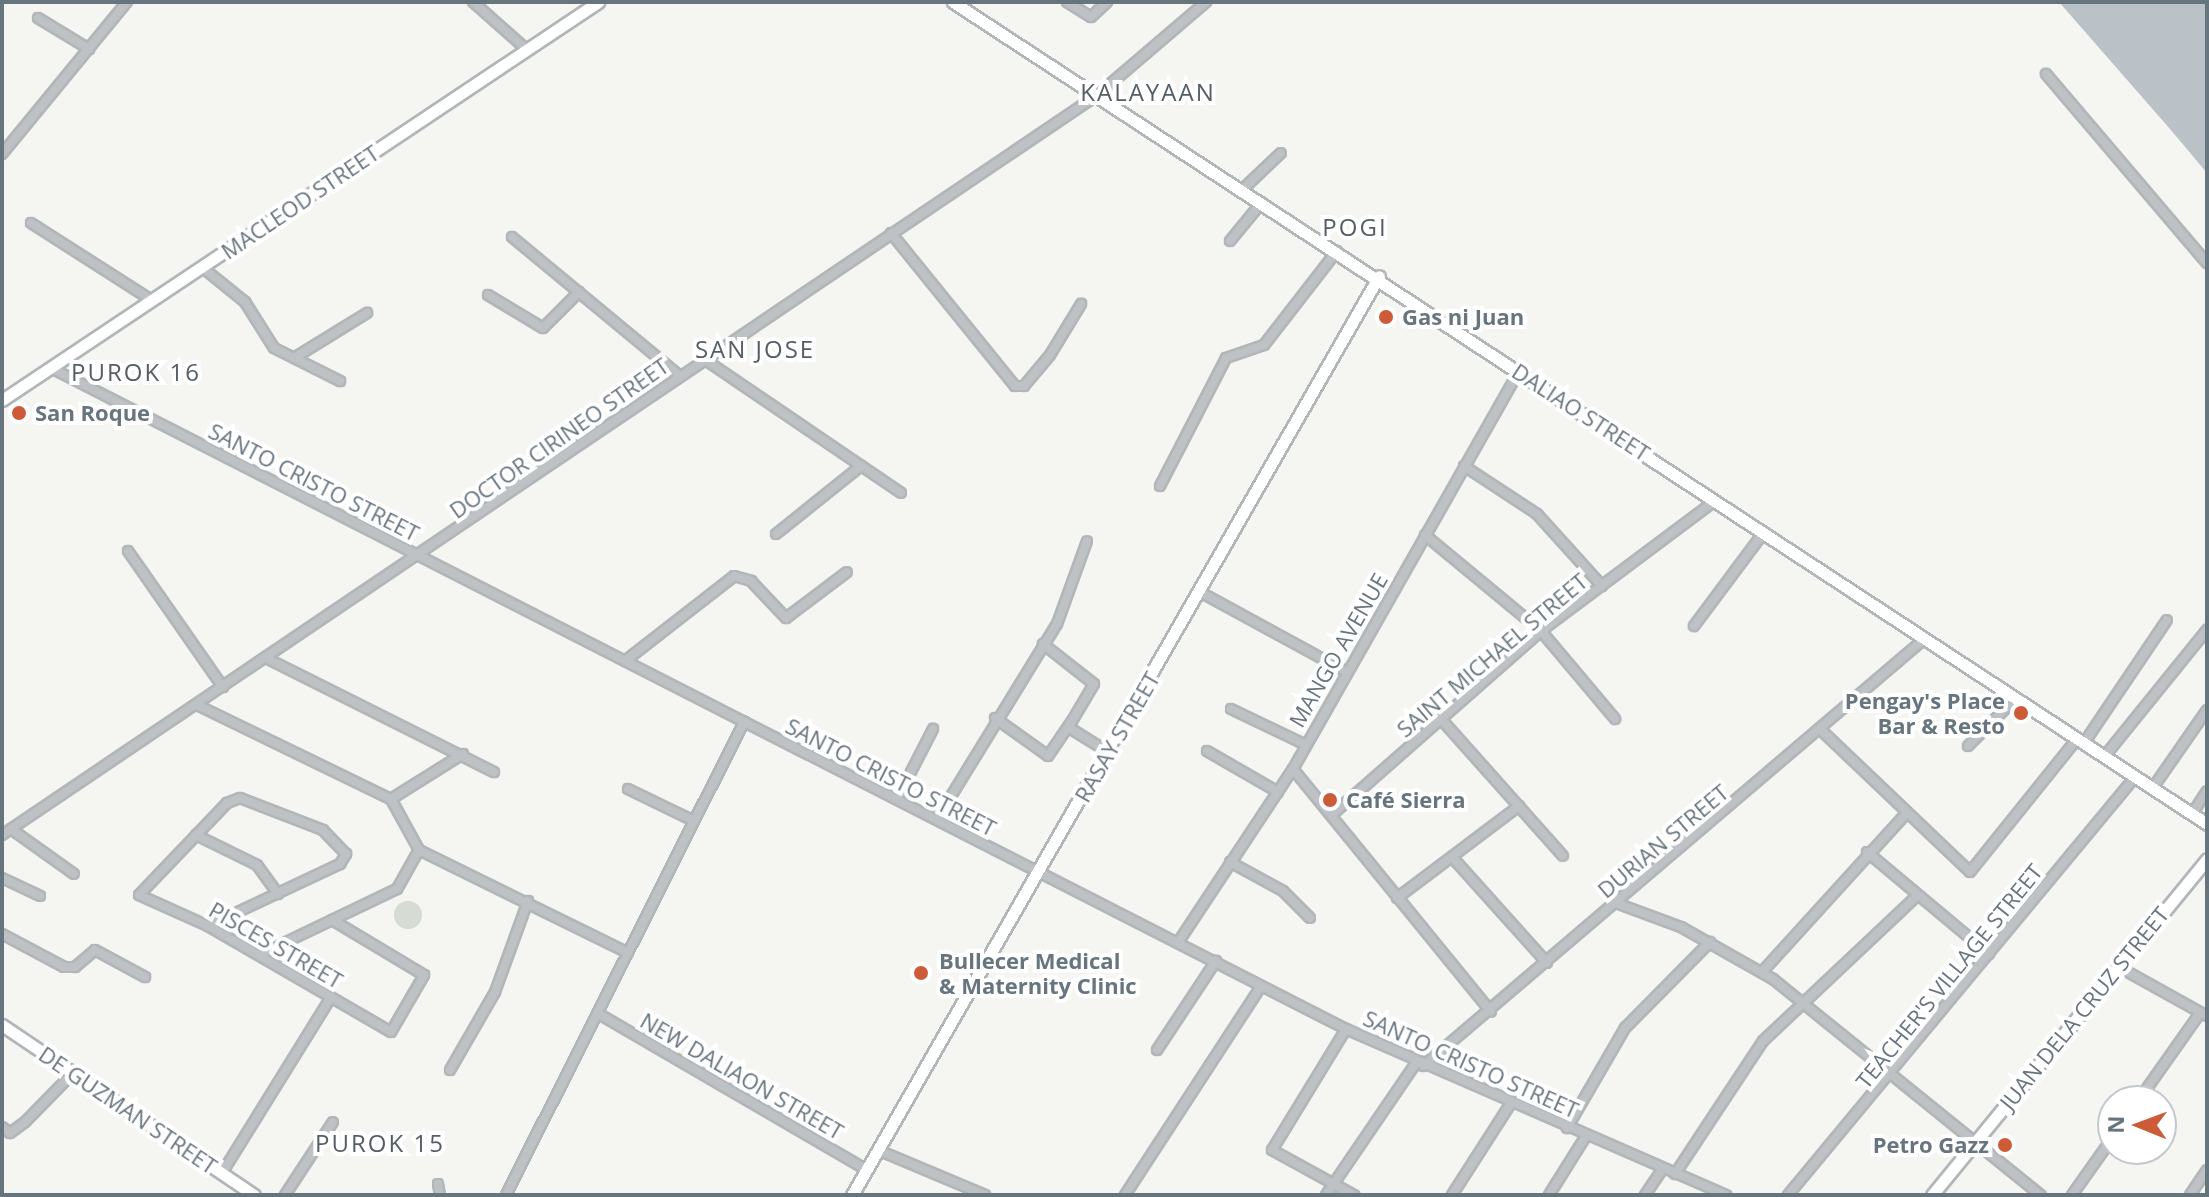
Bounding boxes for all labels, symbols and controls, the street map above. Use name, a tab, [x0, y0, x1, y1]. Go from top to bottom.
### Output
district label: KALAYAAN	[1080, 78, 1216, 106]
street label: MACLEOD STREET	[216, 140, 384, 264]
district label: POGI	[1322, 213, 1388, 241]
place label: Gas ni Juan	[1402, 304, 1524, 330]
marker: Gas ni Juan	[1377, 308, 1395, 326]
district label: SAN JOSE	[695, 335, 815, 363]
street label: DOCTOR CIRINEO STREET	[444, 352, 674, 524]
district label: PUROK 16	[71, 358, 201, 386]
street label: DALIAO STREET	[1507, 358, 1655, 466]
place label: San Roque	[35, 400, 150, 426]
marker: San Roque	[10, 404, 28, 422]
street label: SANTO CRISTO STREET	[204, 417, 424, 547]
street label: MANGO AVENUE	[1283, 568, 1393, 732]
street label: SAINT MICHAEL STREET	[1392, 568, 1592, 742]
street label: RASAY STREET	[1069, 667, 1165, 807]
place label: Pengay's Place Bar & Resto	[1845, 687, 2005, 738]
marker: Pengay's Place Bar & Resto	[2012, 704, 2030, 722]
street label: SANTO CRISTO STREET	[781, 712, 1001, 842]
street label: DURIAN STREET	[1592, 779, 1734, 903]
place label: Café Sierra	[1346, 787, 1466, 813]
marker: Café Sierra	[1321, 791, 1339, 809]
street label: TEACHER'S VILLAGE STREET	[1850, 858, 2048, 1094]
street label: PISCES STREET	[205, 896, 347, 994]
street label: JUAN DELA CRUZ STREET	[1994, 901, 2174, 1115]
place label: Bullecer Medical & Maternity Clinic	[939, 947, 1137, 998]
marker: Bullecer Medical & Maternity Clinic	[910, 962, 932, 984]
street label: SANTO CRISTO STREET	[1359, 1005, 1583, 1123]
street label: NEW DALIAON STREET	[636, 1007, 848, 1145]
street label: DE GUZMAN STREET	[34, 1041, 222, 1179]
north arrow	[2097, 1085, 2177, 1165]
text: N	[2100, 1115, 2130, 1134]
district label: PUROK 15	[315, 1129, 445, 1157]
place label: Petro Gazz	[1873, 1132, 1989, 1158]
marker: Petro Gazz	[1996, 1136, 2014, 1154]

